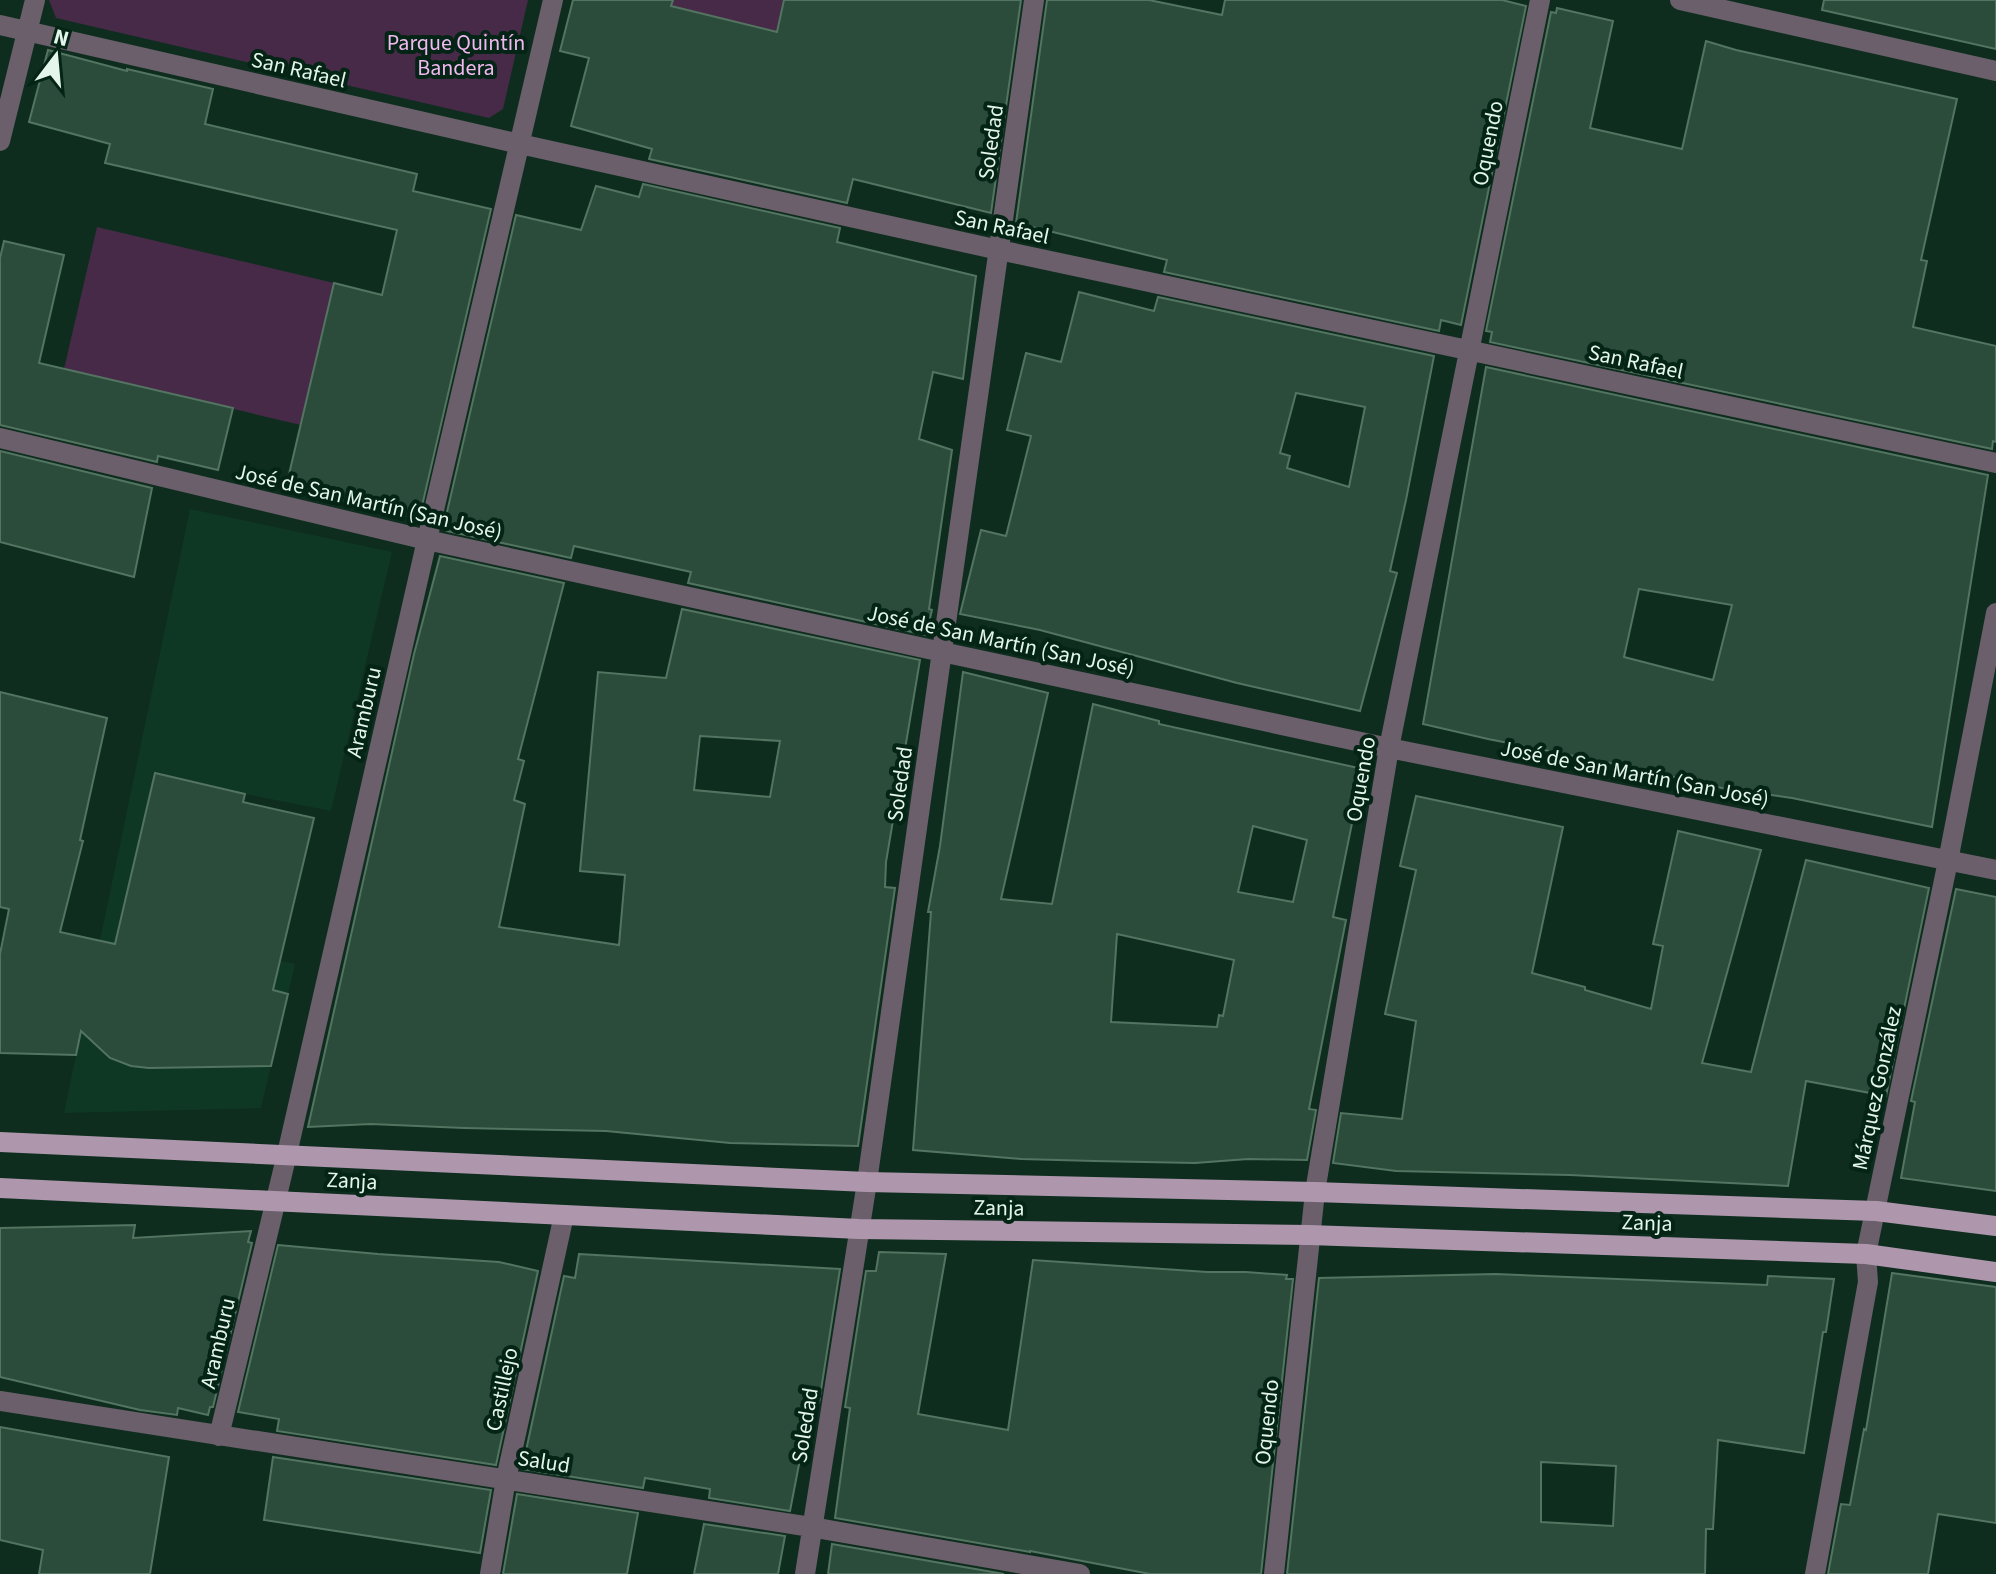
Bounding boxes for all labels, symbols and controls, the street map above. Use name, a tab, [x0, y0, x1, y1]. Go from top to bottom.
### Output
north arrow	[16, 16, 96, 96]
text: N	[50, 20, 73, 55]
park label: Parque Quintín Bandera	[387, 27, 525, 84]
street label: San Rafael	[248, 44, 349, 96]
street label: Oquendo	[1464, 98, 1512, 188]
street label: Soledad	[970, 102, 1012, 182]
street label: San Rafael	[951, 201, 1052, 253]
street label: San Rafael	[1585, 336, 1686, 388]
street label: José de San Martín (San José)	[232, 456, 505, 548]
street label: José de San Martín (San José)	[864, 597, 1138, 685]
street label: Aramburu	[338, 664, 390, 761]
street label: José de San Martín (San José)	[1498, 732, 1772, 816]
street label: Oquendo	[1338, 734, 1384, 824]
street label: Soledad	[879, 744, 921, 824]
street label: Márquez González	[1844, 1003, 1910, 1173]
street label: Zanja	[326, 1164, 378, 1198]
street label: Zanja	[973, 1192, 1025, 1224]
street label: Zanja	[1621, 1206, 1673, 1240]
street label: Aramburu	[192, 1295, 244, 1392]
street label: Castillejo	[478, 1344, 526, 1434]
street label: Oquendo	[1247, 1378, 1287, 1466]
street label: Soledad	[783, 1385, 827, 1465]
street label: Salud	[515, 1442, 572, 1482]

